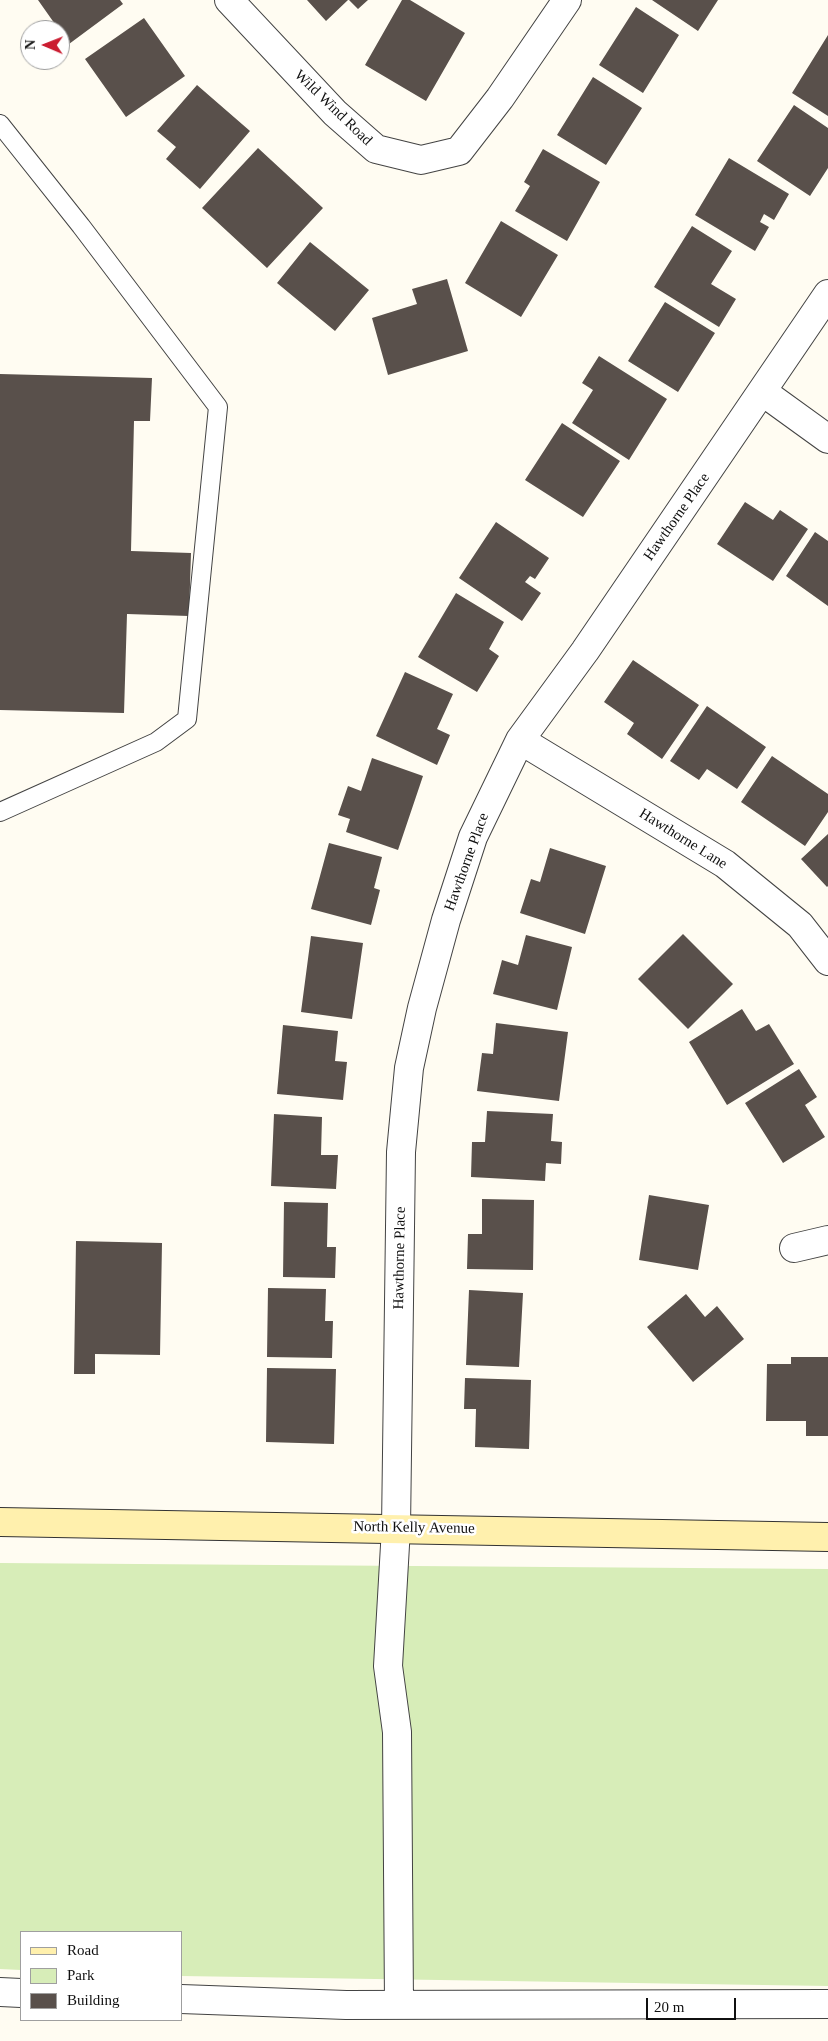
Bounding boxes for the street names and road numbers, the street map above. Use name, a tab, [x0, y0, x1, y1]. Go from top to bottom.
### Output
street label: Wild Wind Road	[290, 66, 376, 150]
street label: Hawthorne Place	[640, 470, 714, 564]
street label: Hawthorne Lane	[636, 805, 730, 873]
street label: Hawthorne Place	[441, 811, 493, 913]
street label: Hawthorne Place	[390, 1206, 410, 1310]
street label: North Kelly Avenue	[353, 1518, 475, 1538]

